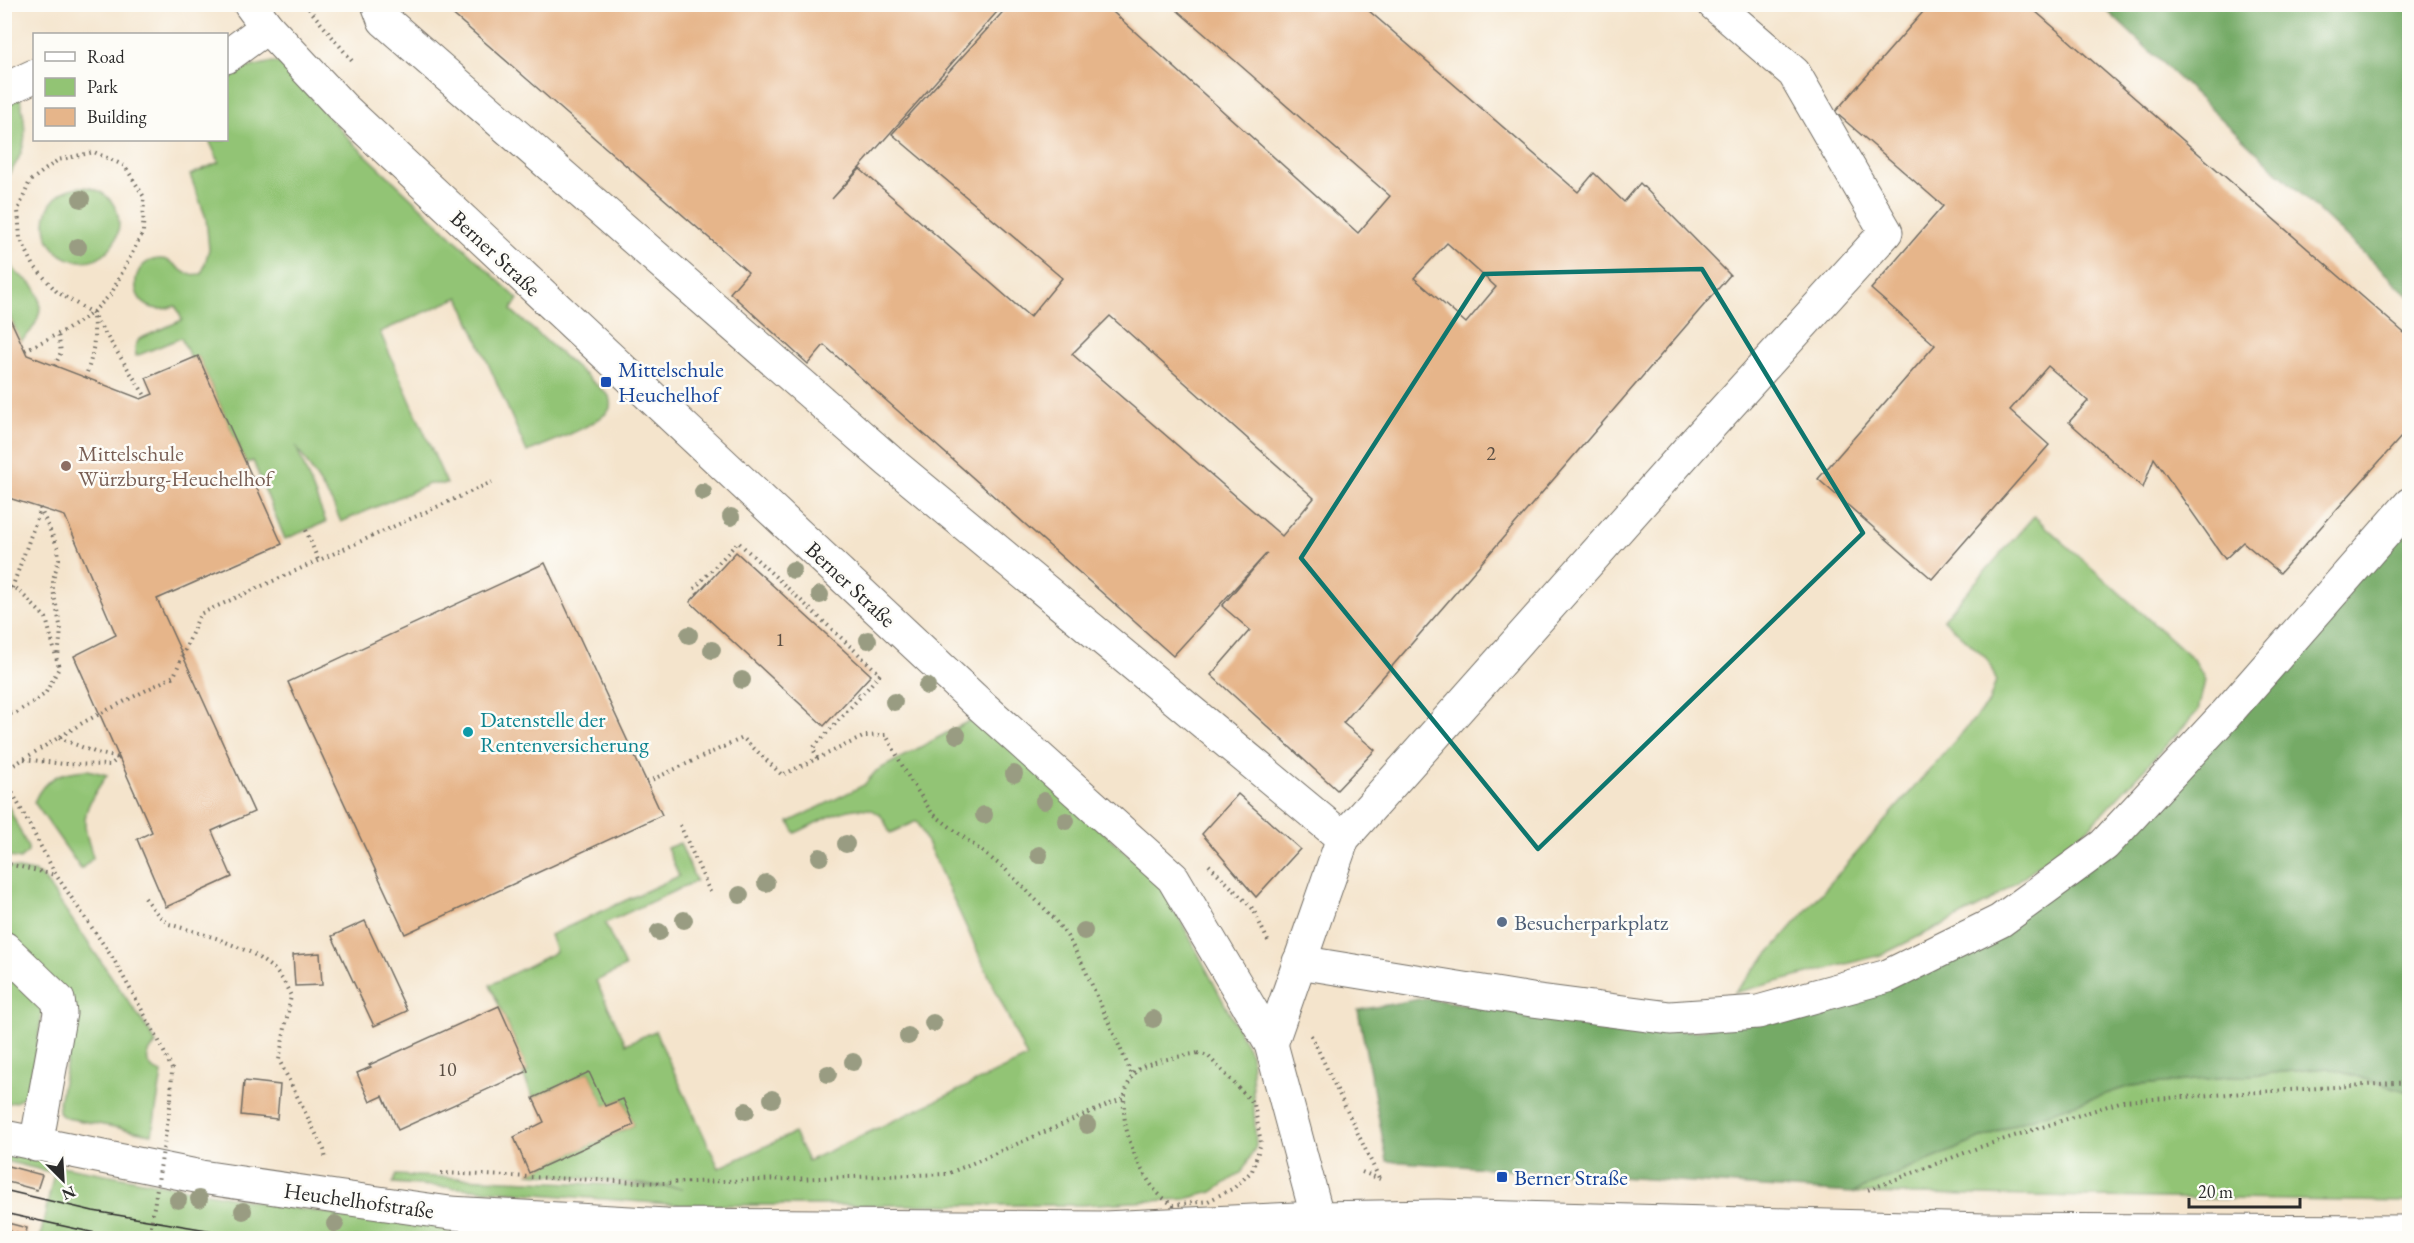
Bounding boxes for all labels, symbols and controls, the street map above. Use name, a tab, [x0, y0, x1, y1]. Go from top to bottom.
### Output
legend	[33, 33, 228, 141]
text: Road	[87, 45, 126, 68]
text: Park	[87, 75, 118, 98]
text: Building	[87, 105, 147, 128]
street label: Berner Straße	[444, 204, 547, 303]
place label: Mittelschule Heuchelhof	[618, 355, 724, 409]
marker: Mittelschule Heuchelhof	[599, 375, 613, 389]
place label: Mittelschule Würzburg-Heuchelhof	[78, 439, 276, 493]
house number: 2	[1486, 440, 1496, 466]
marker: Mittelschule Würzburg-Heuchelhof	[59, 459, 73, 473]
street label: Berner Straße	[799, 535, 902, 634]
house number: 1	[775, 626, 785, 652]
place label: Datenstelle der Rentenversicherung	[480, 705, 649, 759]
marker: Datenstelle der Rentenversicherung	[461, 725, 475, 739]
place label: Besucherparkplatz	[1514, 908, 1669, 937]
marker: Besucherparkplatz	[1495, 915, 1509, 929]
house number: 10	[437, 1056, 457, 1082]
north arrow	[33, 1150, 93, 1210]
place label: Berner Straße	[1514, 1163, 1628, 1192]
marker: Berner Straße	[1495, 1170, 1509, 1184]
scale bar	[2189, 1171, 2300, 1209]
street label: Heuchelhofstraße	[282, 1176, 436, 1225]
text: 20 m	[2198, 1180, 2233, 1203]
text: N	[59, 1181, 79, 1205]

